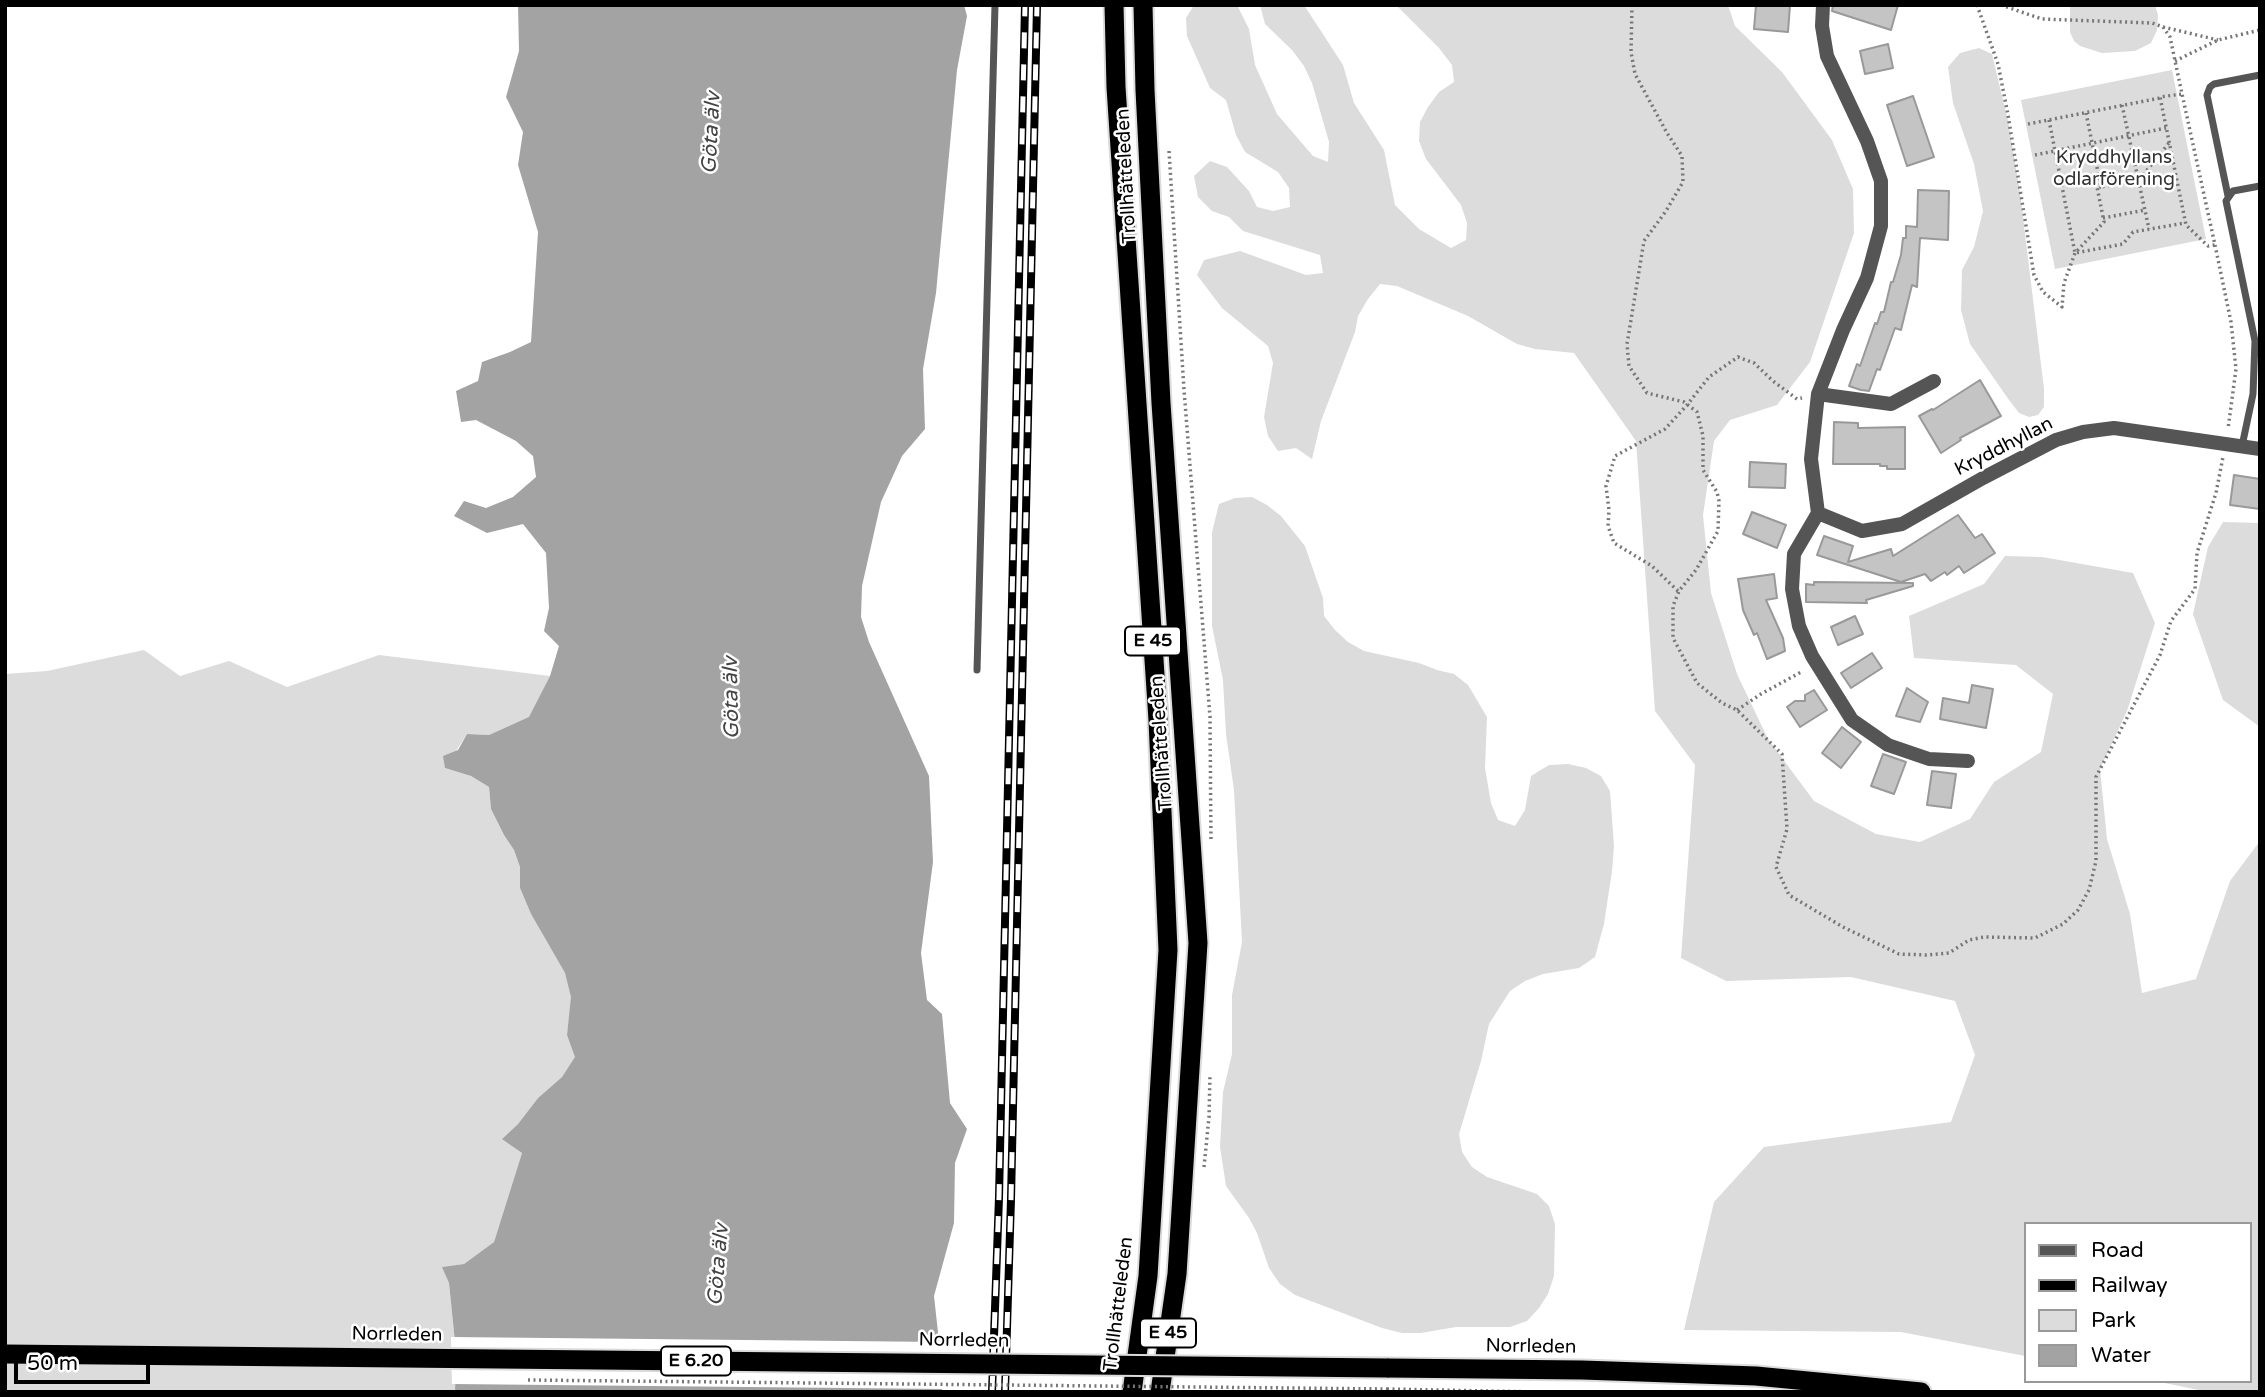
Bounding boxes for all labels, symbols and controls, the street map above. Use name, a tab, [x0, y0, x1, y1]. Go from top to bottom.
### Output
water label: Göta älv	[697, 91, 727, 175]
street label: Trollhätteleden	[1112, 108, 1142, 244]
park label: Kryddhyllans odlarförening	[2053, 147, 2175, 191]
street label: Kryddhyllan	[1951, 412, 2057, 482]
road number: E 45	[1125, 626, 1181, 656]
water label: Göta älv	[719, 657, 745, 739]
street label: Trollhätteleden	[1146, 675, 1178, 811]
legend	[2024, 1222, 2251, 1383]
water label: Göta älv	[703, 1223, 735, 1307]
street label: Trollhätteleden	[1099, 1235, 1139, 1373]
text: Road	[2091, 1238, 2144, 1263]
text: Railway	[2091, 1273, 2168, 1298]
text: Park	[2091, 1308, 2136, 1333]
road number: E 45	[1140, 1318, 1196, 1348]
street label: Norrleden	[351, 1323, 443, 1347]
street label: Norrleden	[918, 1329, 1010, 1353]
street label: Norrleden	[1485, 1335, 1577, 1359]
scale bar	[18, 1338, 154, 1382]
text: Water	[2091, 1343, 2151, 1368]
road number: E 6.20	[661, 1346, 731, 1376]
text: 50 m	[27, 1351, 78, 1376]

